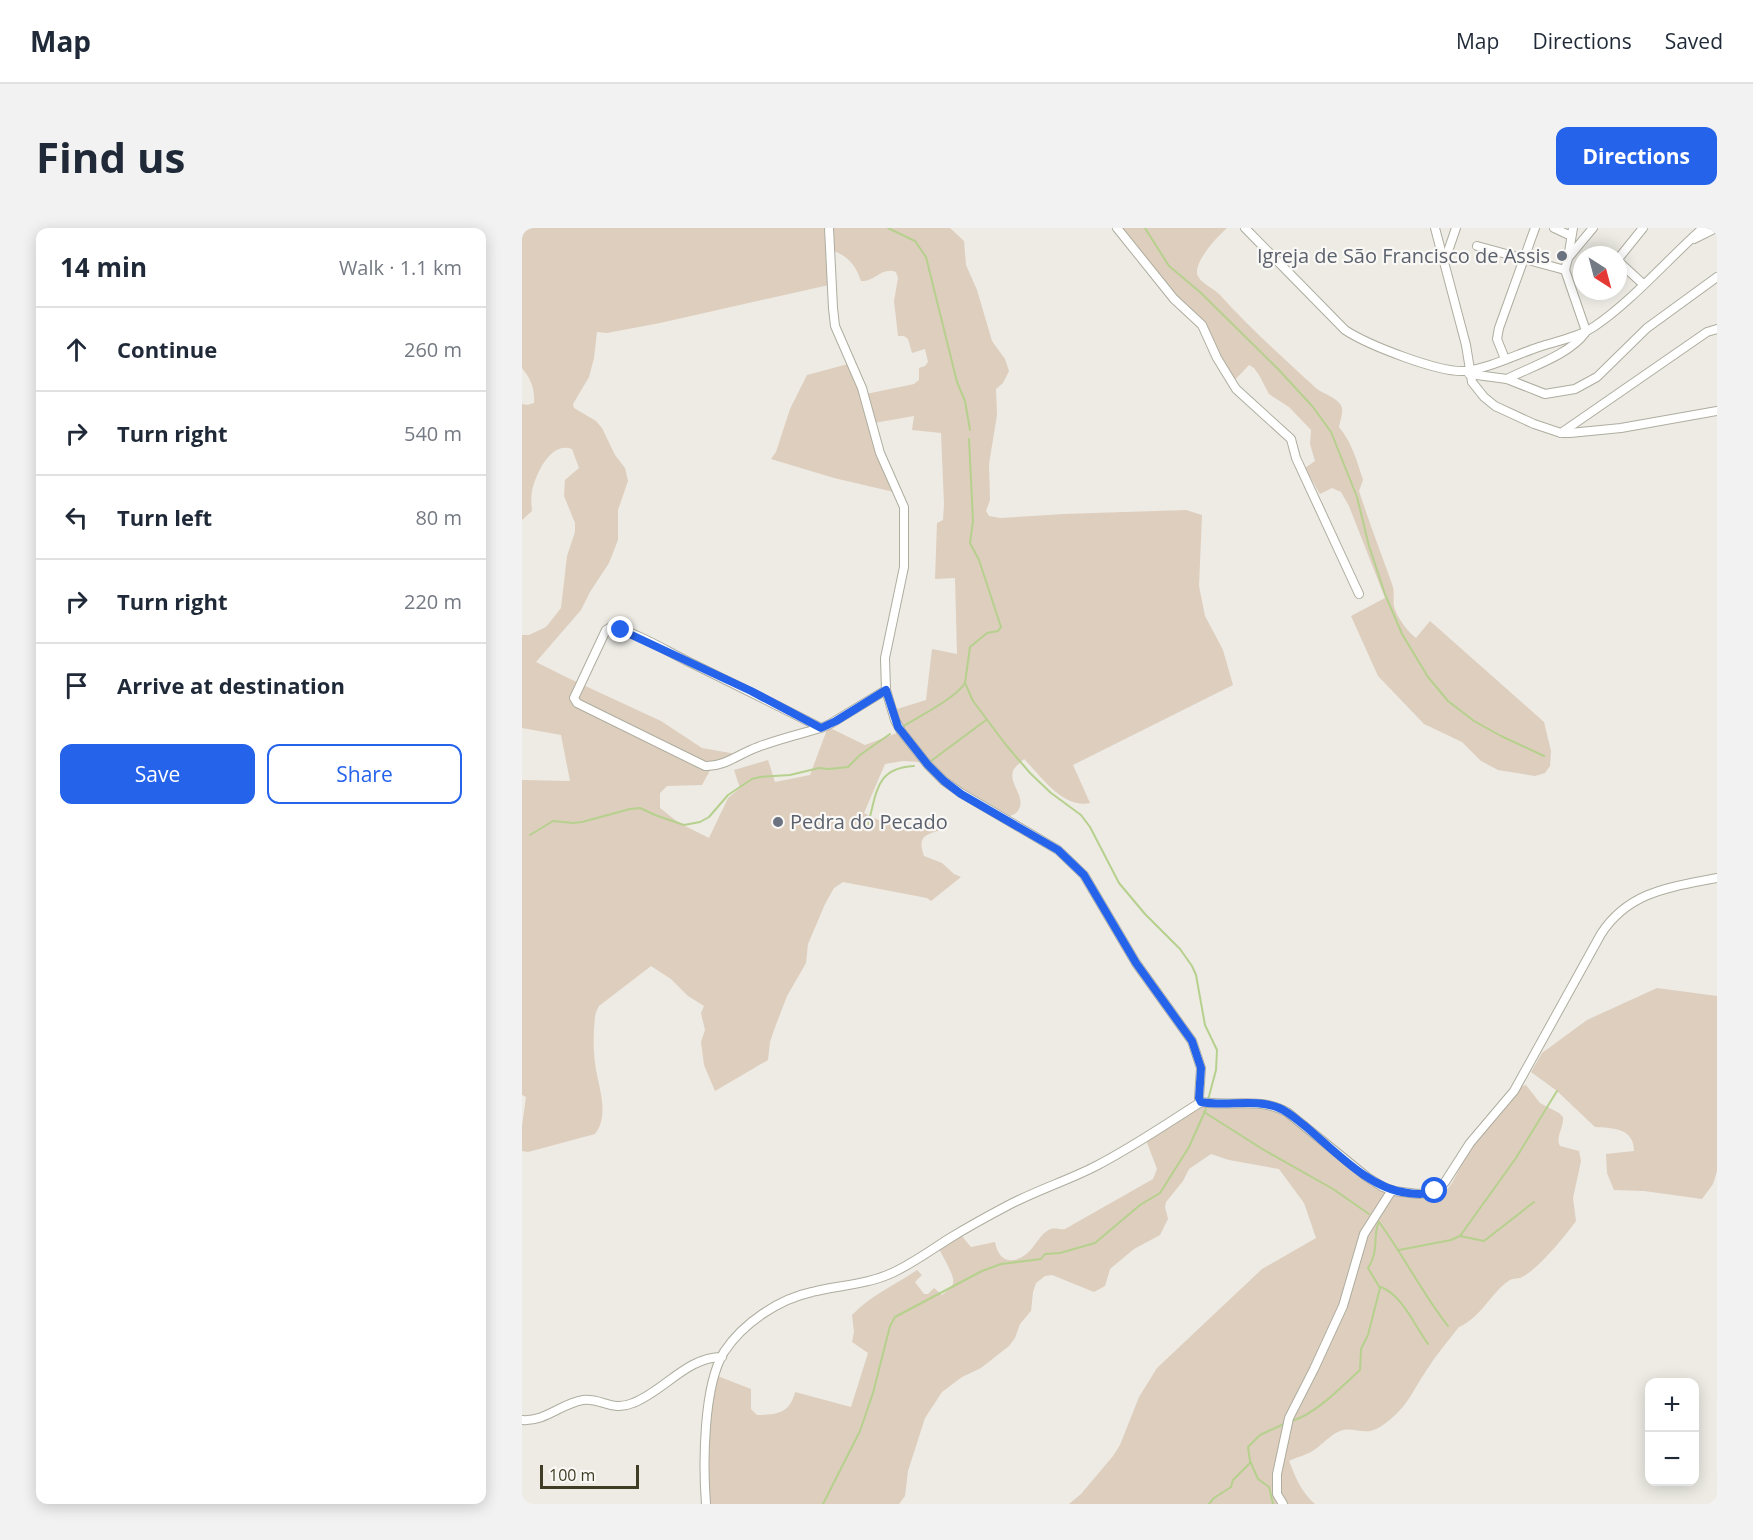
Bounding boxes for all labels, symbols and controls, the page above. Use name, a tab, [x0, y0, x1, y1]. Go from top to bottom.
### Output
text: Map	[30, 22, 91, 60]
text: Map	[1456, 27, 1499, 55]
text: Directions	[1532, 27, 1632, 55]
text: Saved	[1665, 27, 1723, 55]
button: Directions	[1556, 127, 1717, 185]
text: Find us	[36, 128, 185, 185]
place label: Igreja de São Francisco de Assis	[1257, 242, 1550, 269]
north arrow	[1573, 246, 1627, 300]
text: 14 min	[60, 249, 147, 285]
marker: Igreja de São Francisco de Assis	[1555, 249, 1569, 263]
text: Walk · 1.1 km	[339, 254, 462, 281]
icon: ahead	[60, 333, 93, 366]
text: Continue	[117, 334, 217, 364]
text: 260 m	[404, 336, 462, 363]
icon: right	[60, 417, 93, 450]
text: Turn right	[117, 418, 228, 448]
text: 540 m	[404, 420, 462, 447]
icon: left	[60, 501, 93, 534]
text: Turn left	[117, 502, 212, 532]
text: 80 m	[415, 504, 462, 531]
icon: right	[60, 585, 93, 618]
text: Turn right	[117, 586, 228, 616]
text: 220 m	[404, 588, 462, 615]
route end	[607, 616, 633, 642]
icon: arrive	[60, 669, 93, 702]
text: Arrive at destination	[117, 670, 345, 700]
button: Save	[60, 744, 255, 804]
button: Share	[267, 744, 462, 804]
place label: Pedra do Pecado	[790, 808, 948, 835]
marker: Pedra do Pecado	[771, 815, 785, 829]
route start	[1421, 1177, 1447, 1203]
map controls	[1645, 1378, 1699, 1486]
button: +	[1645, 1378, 1699, 1432]
button: −	[1645, 1432, 1699, 1486]
scale bar	[540, 1462, 639, 1490]
text: 100 m	[549, 1464, 595, 1486]

